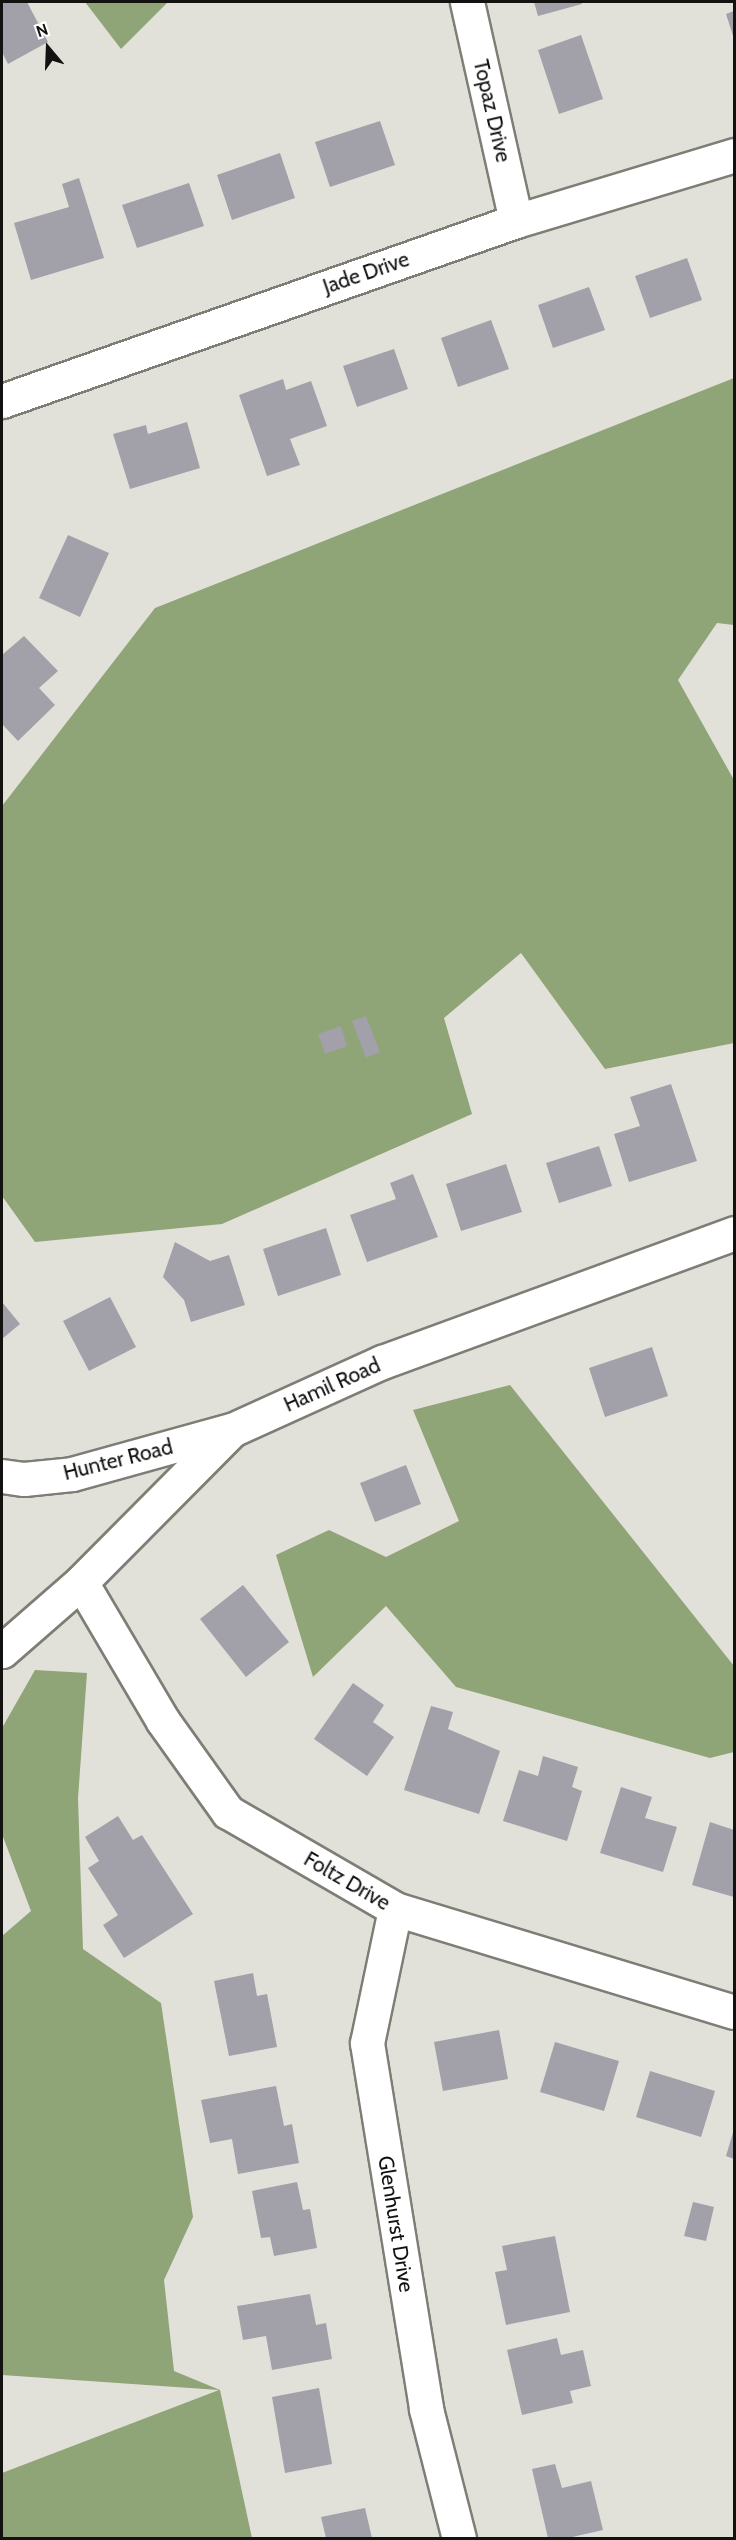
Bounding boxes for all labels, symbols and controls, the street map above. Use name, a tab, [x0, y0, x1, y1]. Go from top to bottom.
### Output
north arrow	[18, 18, 78, 78]
text: N	[34, 20, 50, 41]
street label: Topaz Drive	[468, 57, 516, 165]
street label: Jade Drive	[320, 247, 412, 299]
street label: Hamil Road	[280, 1353, 384, 1417]
street label: Hunter Road	[61, 1434, 175, 1486]
street label: Foltz Drive	[299, 1846, 395, 1916]
street label: Glenhurst Drive	[373, 2154, 419, 2294]

